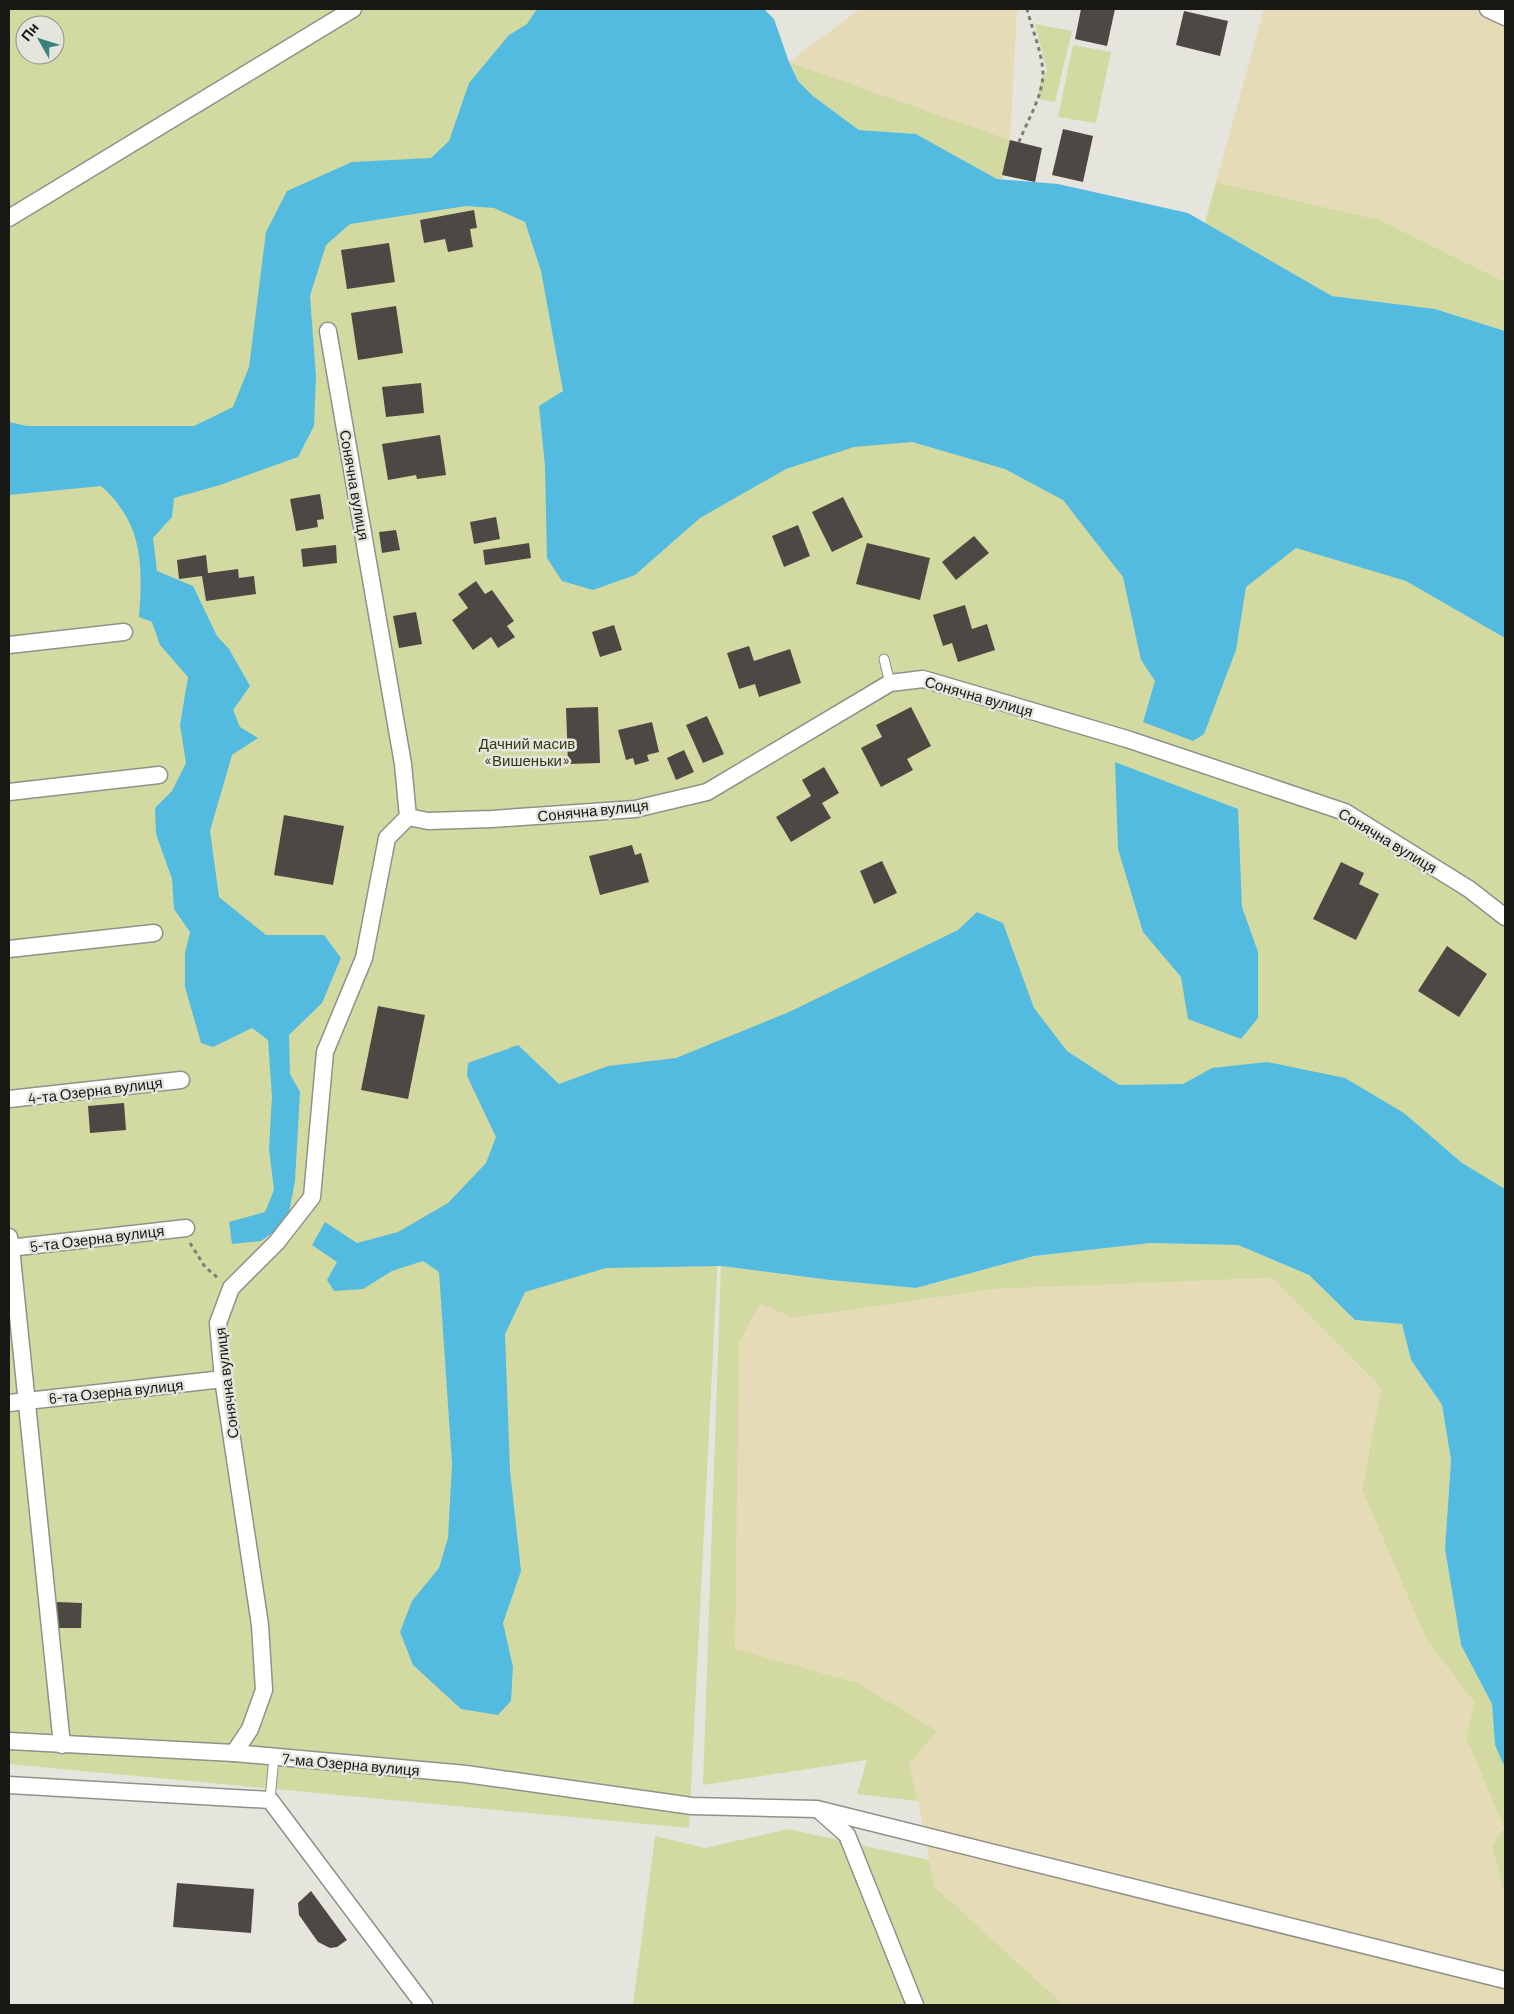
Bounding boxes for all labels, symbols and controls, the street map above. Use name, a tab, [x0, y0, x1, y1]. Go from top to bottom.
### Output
north arrow	[15, 15, 65, 65]
text: Пн	[17, 19, 42, 44]
street label: Сонячна вулиця	[336, 428, 374, 542]
street label: Сонячна вулиця	[923, 672, 1035, 720]
park label: Дачний масив «Вишеньки»	[479, 734, 575, 769]
street label: Сонячна вулиця	[537, 795, 649, 825]
street label: Сонячна вулиця	[1335, 804, 1441, 876]
street label: 4-та Озерна вулиця	[27, 1073, 163, 1107]
street label: 5-та Озерна вулиця	[29, 1221, 165, 1255]
street label: Сонячна вулиця	[210, 1326, 242, 1440]
street label: 6-та Озерна вулиця	[48, 1375, 184, 1407]
street label: 7-ма Озерна вулиця	[281, 1749, 421, 1779]

